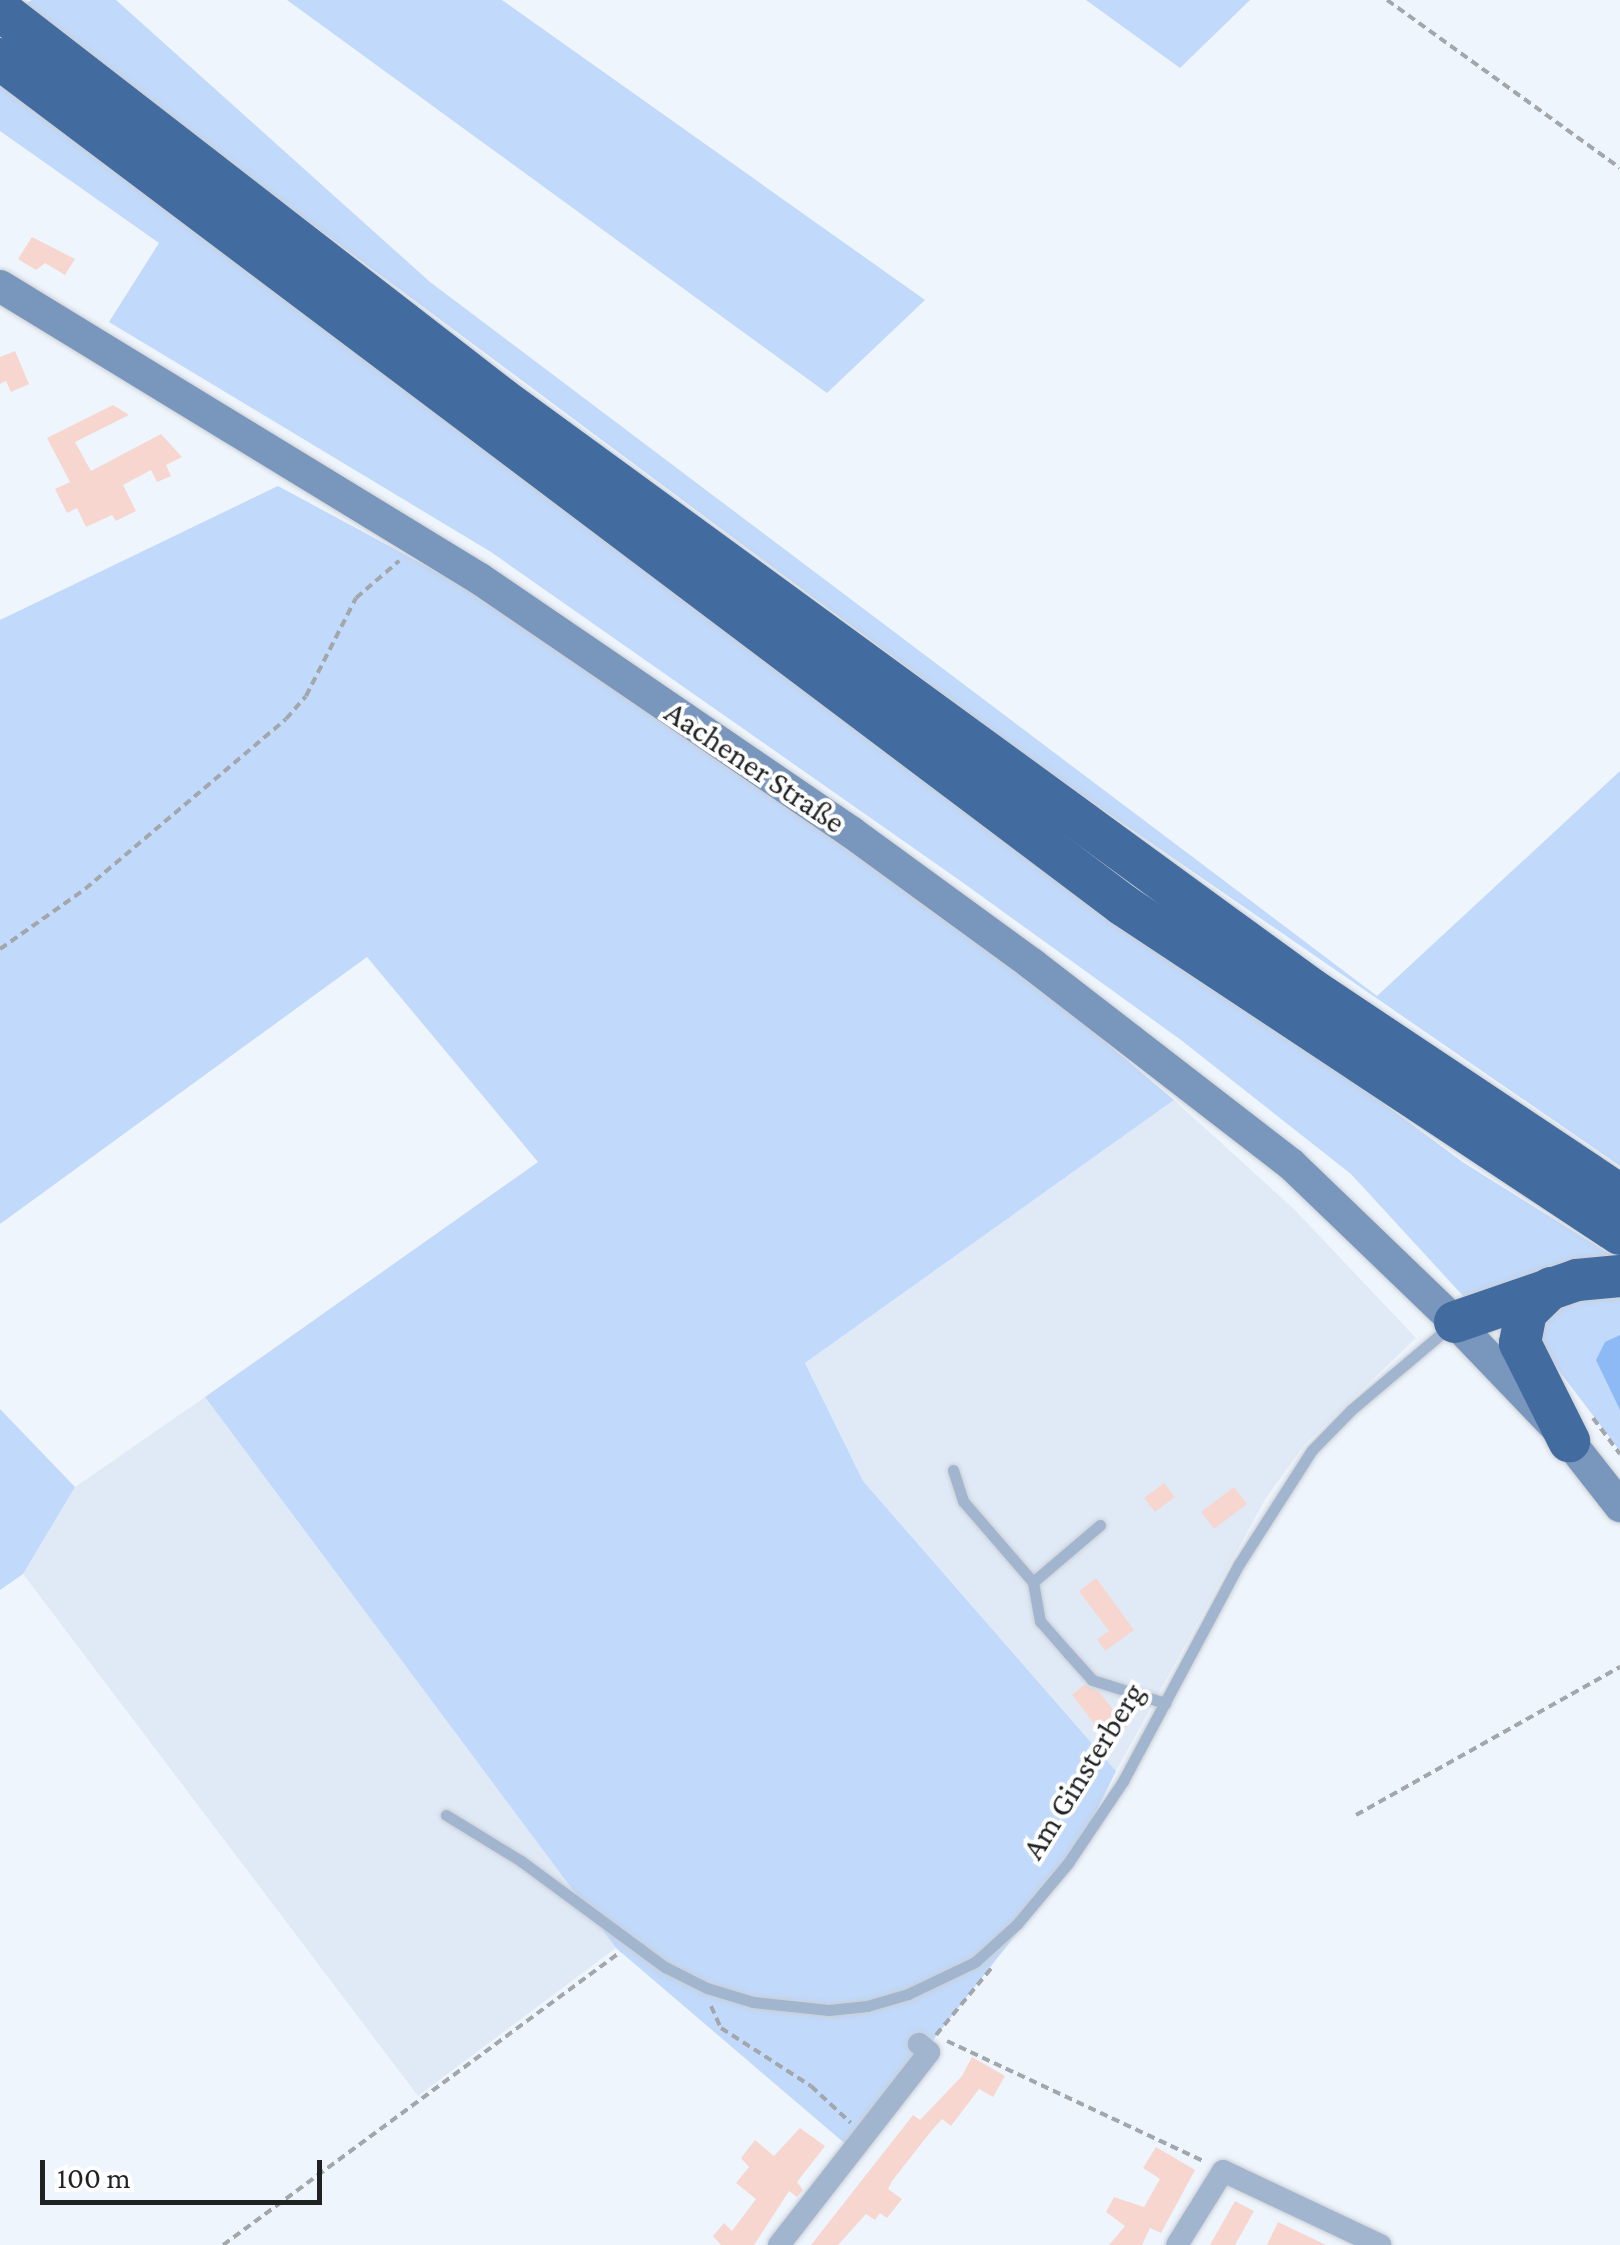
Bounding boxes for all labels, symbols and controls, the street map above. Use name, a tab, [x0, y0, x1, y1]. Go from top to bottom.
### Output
street label: Aachener Straße	[658, 693, 852, 841]
street label: Am Ginsterberg	[1014, 1676, 1152, 1866]
scale bar	[45, 2140, 328, 2202]
text: 100 m	[57, 2161, 131, 2194]

